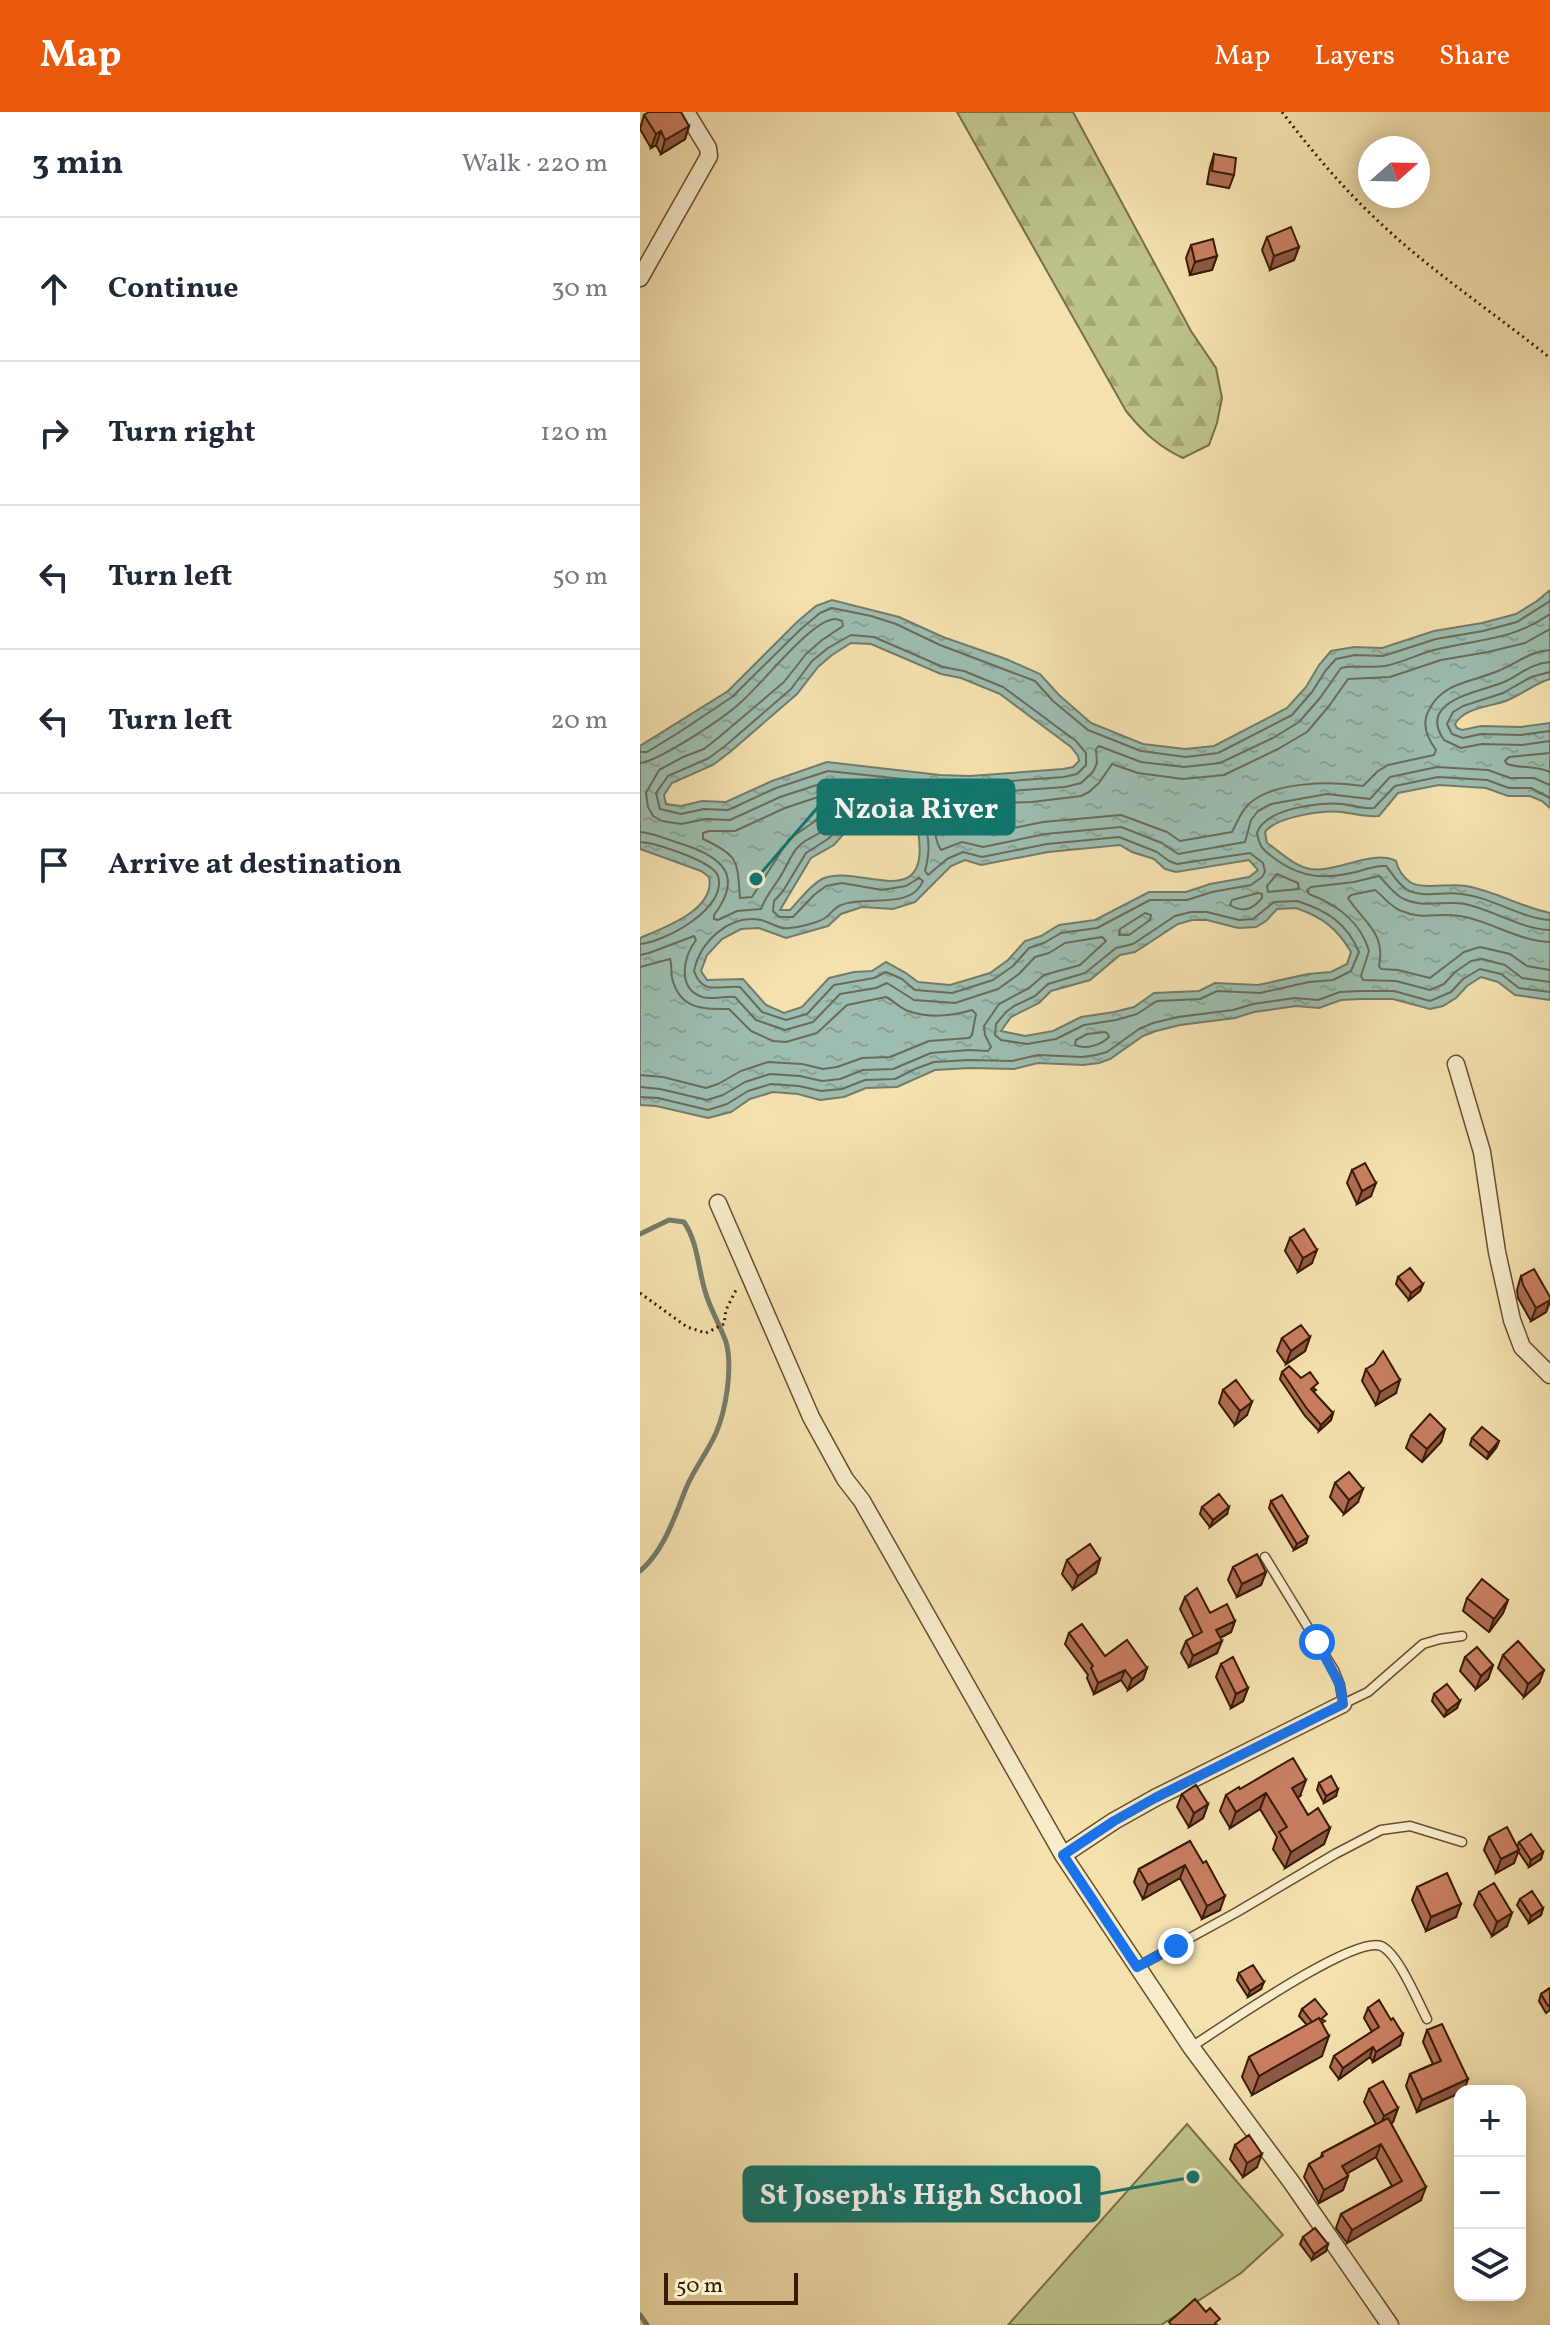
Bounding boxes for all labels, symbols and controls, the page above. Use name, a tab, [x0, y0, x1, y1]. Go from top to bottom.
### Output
text: Map	[40, 30, 121, 83]
text: Map	[1214, 37, 1270, 76]
text: Layers	[1314, 37, 1395, 76]
text: Share	[1439, 37, 1510, 76]
north arrow	[1358, 136, 1430, 208]
text: 3 min	[32, 141, 123, 188]
text: Walk · 220 m	[462, 146, 608, 182]
icon: ahead	[32, 267, 76, 311]
text: Continue	[108, 268, 239, 310]
text: 30 m	[551, 271, 608, 307]
icon: right	[32, 411, 76, 455]
text: Turn right	[108, 412, 256, 454]
text: 120 m	[540, 415, 608, 451]
icon: left	[32, 555, 76, 599]
text: Turn left	[108, 556, 232, 598]
text: 50 m	[552, 559, 608, 595]
icon: left	[32, 699, 76, 743]
text: Turn left	[108, 700, 232, 742]
text: 20 m	[550, 703, 608, 739]
callout: Nzoia River	[818, 780, 1014, 834]
text: Nzoia River	[834, 789, 998, 831]
icon: arrive	[32, 843, 76, 887]
text: Arrive at destination	[108, 844, 402, 886]
route start	[1299, 1624, 1335, 1660]
route end	[1158, 1928, 1194, 1964]
map controls	[1454, 2085, 1526, 2301]
button: +	[1454, 2085, 1526, 2157]
button: −	[1454, 2157, 1526, 2229]
callout: St Joseph's High School	[744, 2167, 1099, 2221]
text: St Joseph's High School	[759, 2175, 1083, 2217]
button: layers	[1454, 2229, 1526, 2301]
scale bar	[664, 2269, 798, 2305]
text: 50 m	[676, 2271, 723, 2302]

